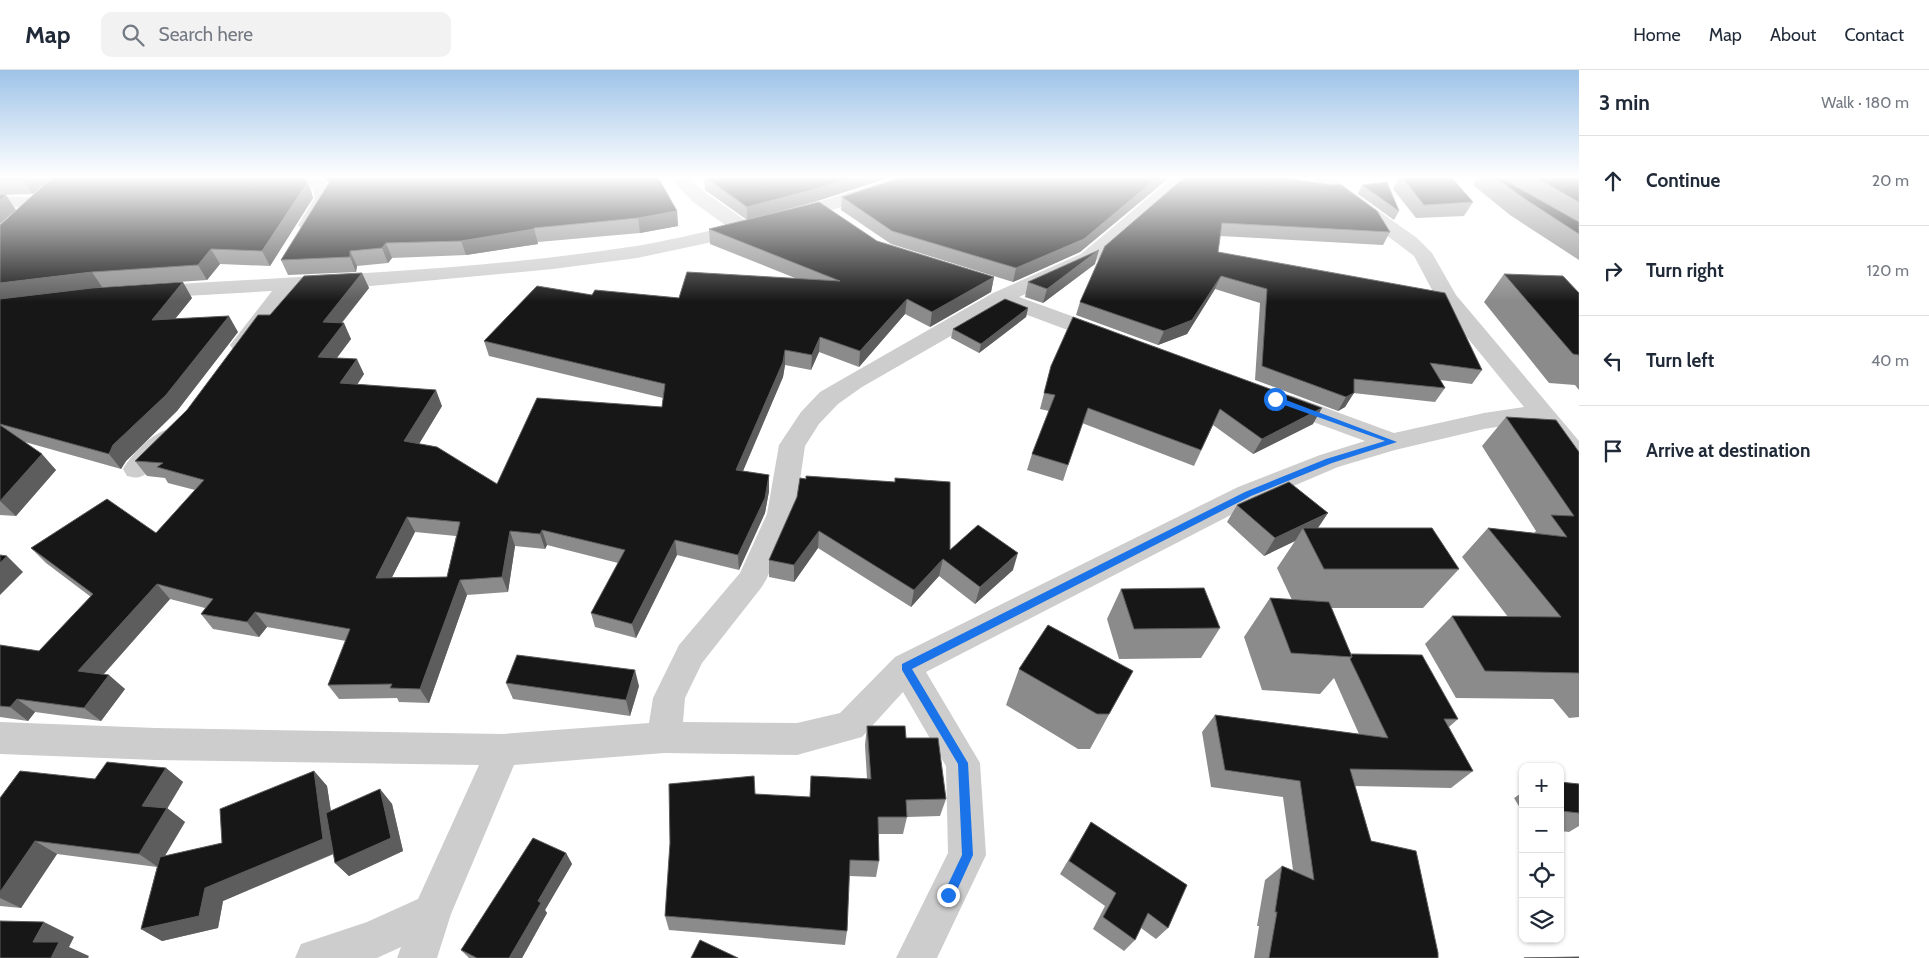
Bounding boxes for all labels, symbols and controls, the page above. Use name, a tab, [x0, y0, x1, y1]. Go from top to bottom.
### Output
search box	[101, 12, 451, 57]
text: Map	[25, 20, 71, 49]
icon: search	[119, 21, 147, 49]
text: Search here	[159, 23, 253, 46]
text: Home	[1633, 24, 1681, 46]
text: Map	[1709, 24, 1742, 46]
text: About	[1770, 24, 1816, 46]
text: Contact	[1844, 24, 1904, 46]
text: 3 min	[1599, 90, 1650, 115]
text: Walk · 180 m	[1821, 93, 1909, 112]
icon: ahead	[1599, 167, 1627, 195]
text: Continue	[1646, 169, 1720, 192]
text: 20 m	[1872, 171, 1909, 190]
icon: right	[1599, 257, 1627, 285]
text: Turn right	[1646, 259, 1724, 282]
text: 120 m	[1867, 261, 1909, 280]
icon: left	[1599, 347, 1627, 375]
text: Turn left	[1646, 349, 1714, 372]
text: 40 m	[1871, 351, 1909, 370]
route start	[1264, 388, 1287, 411]
icon: arrive	[1599, 437, 1627, 465]
text: Arrive at destination	[1646, 439, 1810, 462]
map controls	[1519, 763, 1564, 943]
button: +	[1519, 763, 1564, 808]
button: −	[1519, 808, 1564, 853]
button: locate	[1519, 853, 1564, 898]
route end	[937, 884, 960, 907]
button: layers	[1519, 898, 1564, 943]

